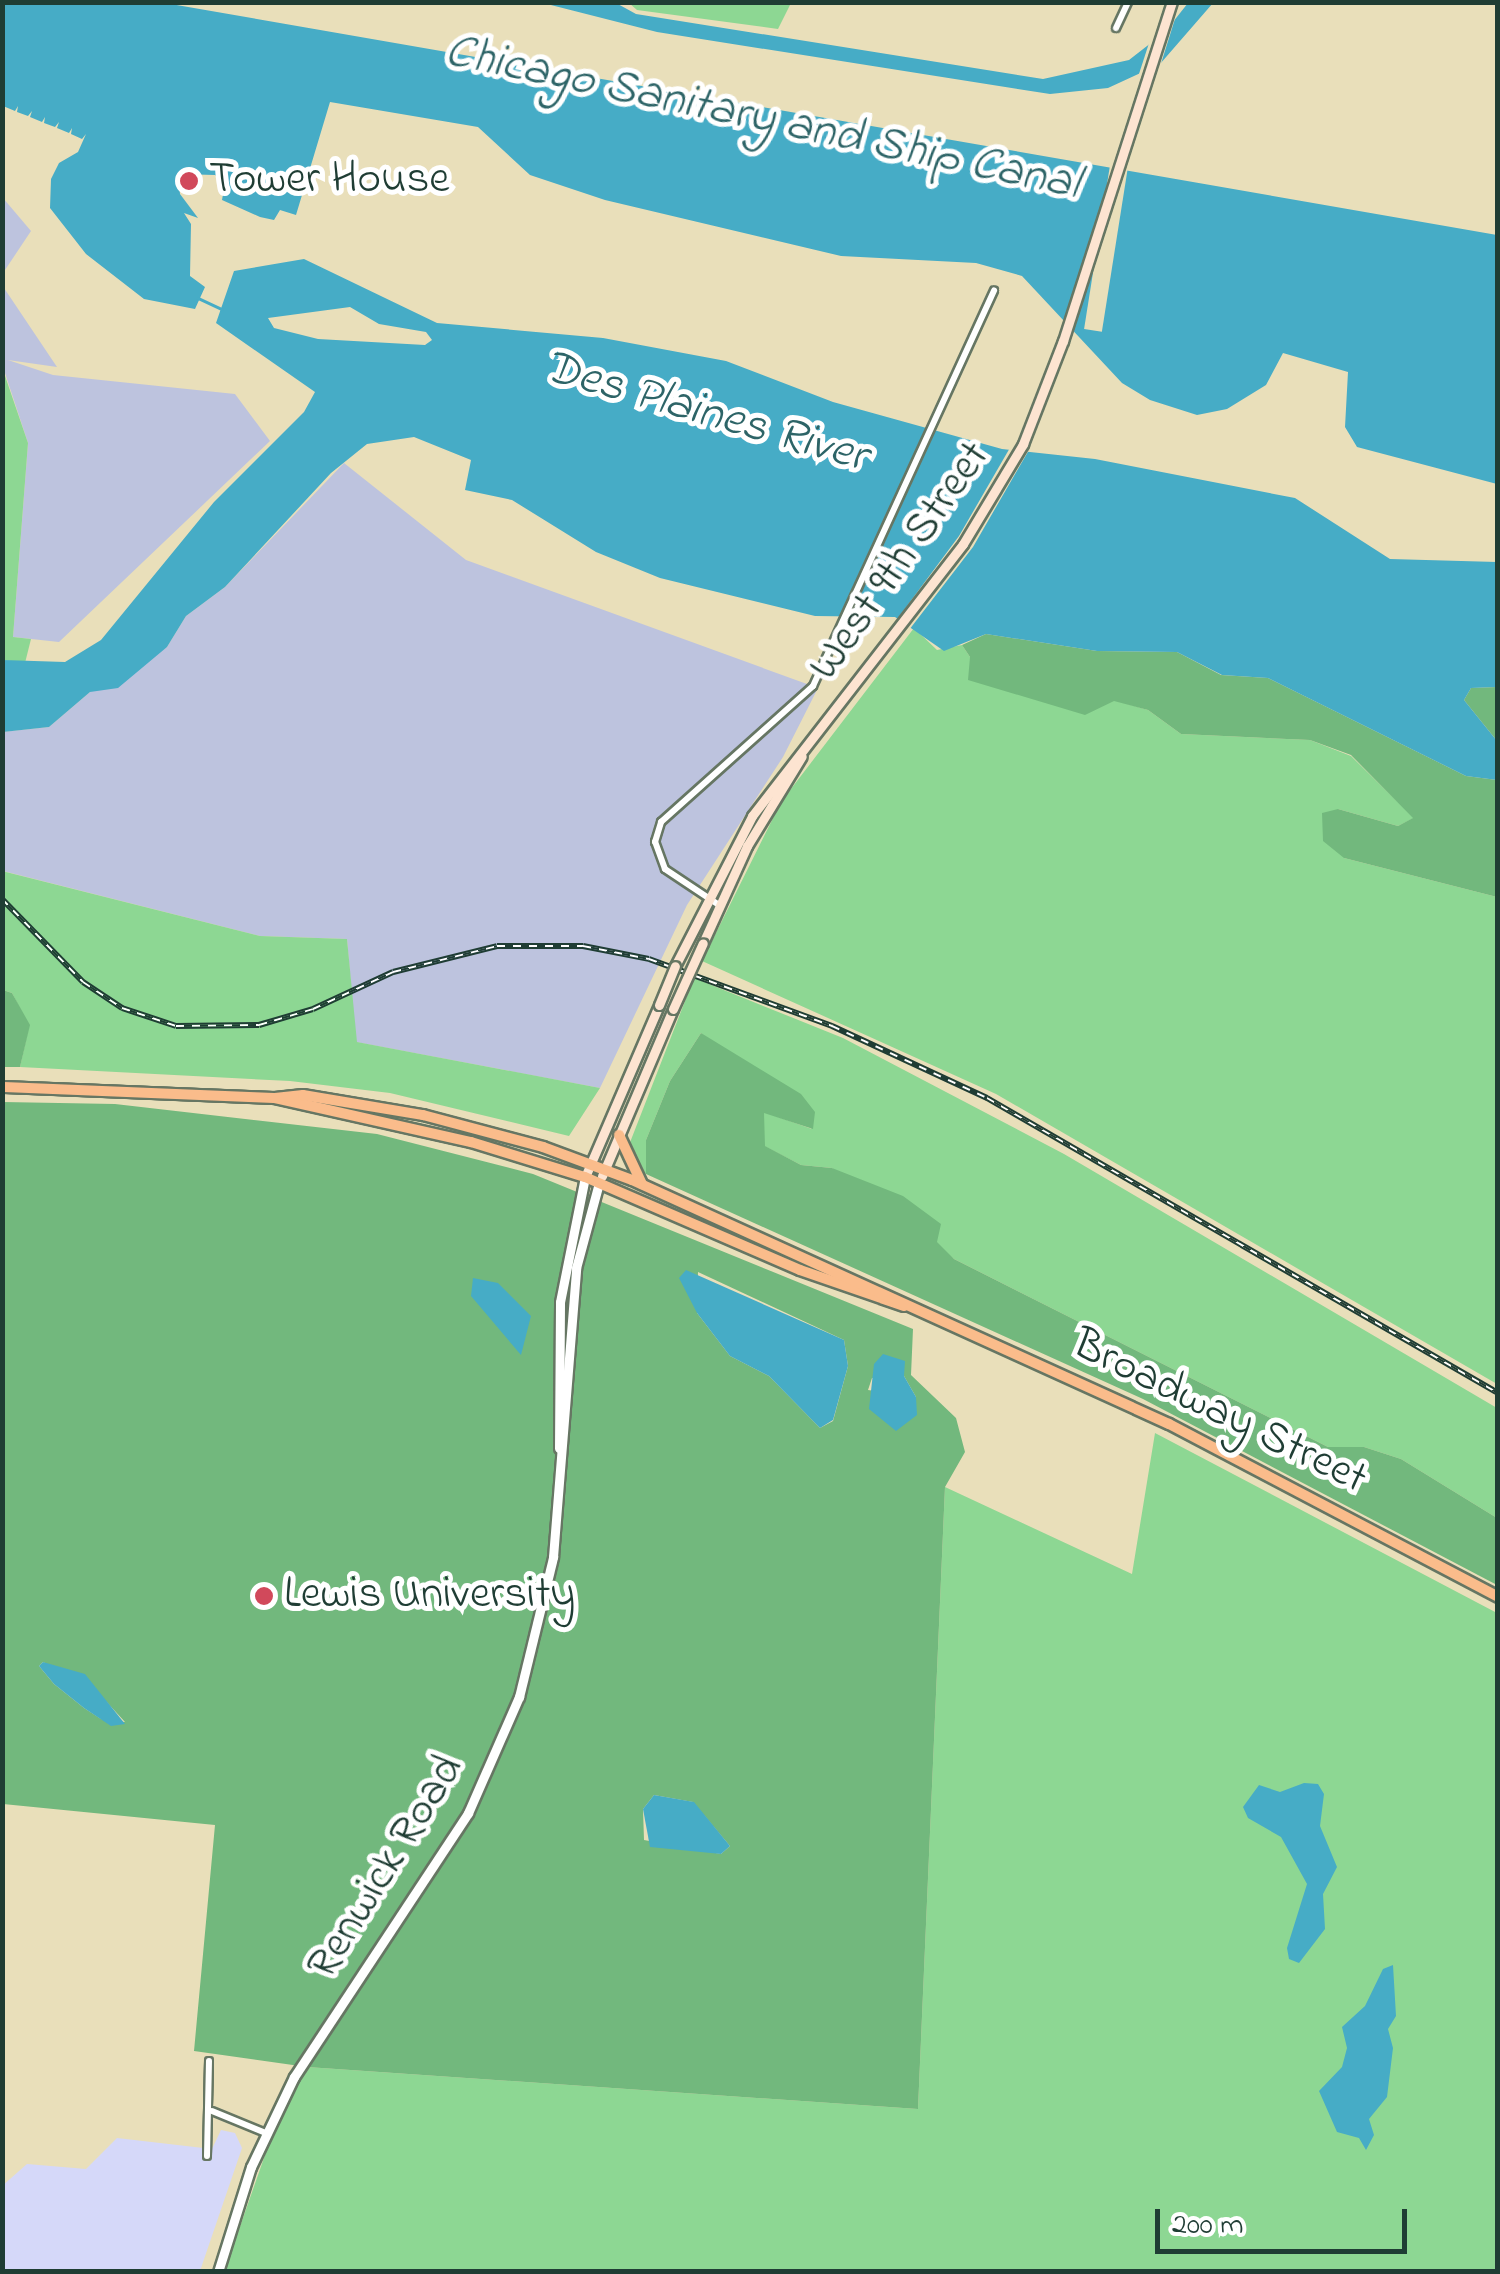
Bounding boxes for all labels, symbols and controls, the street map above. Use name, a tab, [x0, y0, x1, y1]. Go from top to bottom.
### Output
water label: Chicago Sanitary and Ship Canal	[440, 24, 1084, 214]
place label: Tower House	[209, 154, 449, 208]
marker: Tower House	[178, 170, 200, 192]
water label: Des Plaines River	[537, 339, 873, 487]
street label: West 9th Street	[799, 432, 1003, 692]
street label: Broadway Street	[1063, 1318, 1375, 1508]
place label: Lewis University	[284, 1569, 575, 1623]
marker: Lewis University	[253, 1585, 275, 1607]
street label: Renwick Road	[297, 1746, 477, 1990]
scale bar	[1160, 2189, 1412, 2251]
text: 200 m	[1172, 2204, 1244, 2248]

